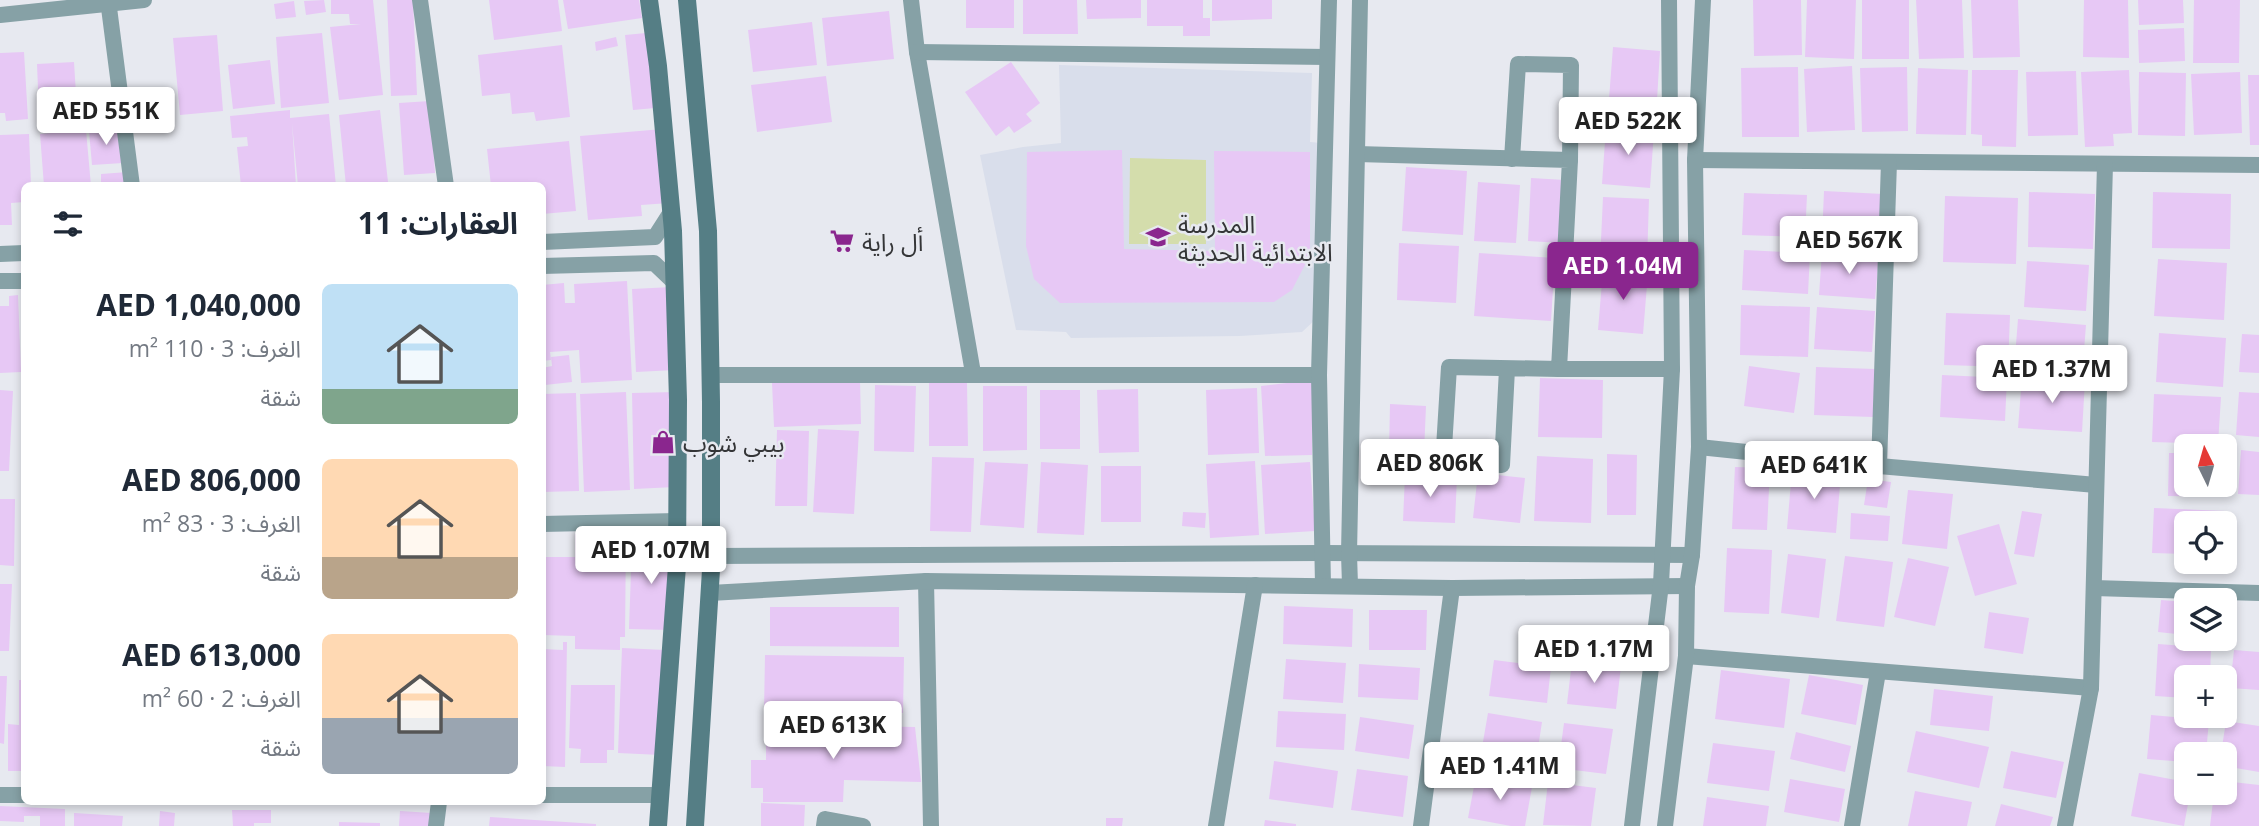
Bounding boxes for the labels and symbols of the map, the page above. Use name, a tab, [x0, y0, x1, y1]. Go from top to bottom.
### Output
pin: AED 551K	[34, 88, 178, 147]
pin: AED 522K	[1556, 97, 1700, 157]
place label: المدرسة الابتدائية الحديثة	[1178, 207, 1333, 268]
pin: AED 567K	[1777, 216, 1921, 276]
school or university icon: المدرسة الابتدائية الحديثة	[1144, 223, 1172, 251]
place label: أل راية	[862, 225, 923, 258]
supermarket icon: أل راية	[828, 227, 856, 255]
pin: AED 1.04M	[1543, 243, 1703, 302]
pin: AED 1.37M	[1972, 346, 2132, 405]
place label: بيبي شوب	[683, 426, 785, 462]
shop icon: بيبي شوب	[649, 428, 677, 456]
north arrow	[2174, 434, 2236, 497]
pin: AED 806K	[1358, 440, 1502, 499]
pin: AED 641K	[1742, 442, 1886, 501]
pin: AED 1.07M	[571, 526, 731, 586]
pin: AED 1.17M	[1514, 626, 1674, 685]
pin: AED 613K	[761, 702, 905, 761]
pin: AED 1.41M	[1420, 742, 1580, 802]

